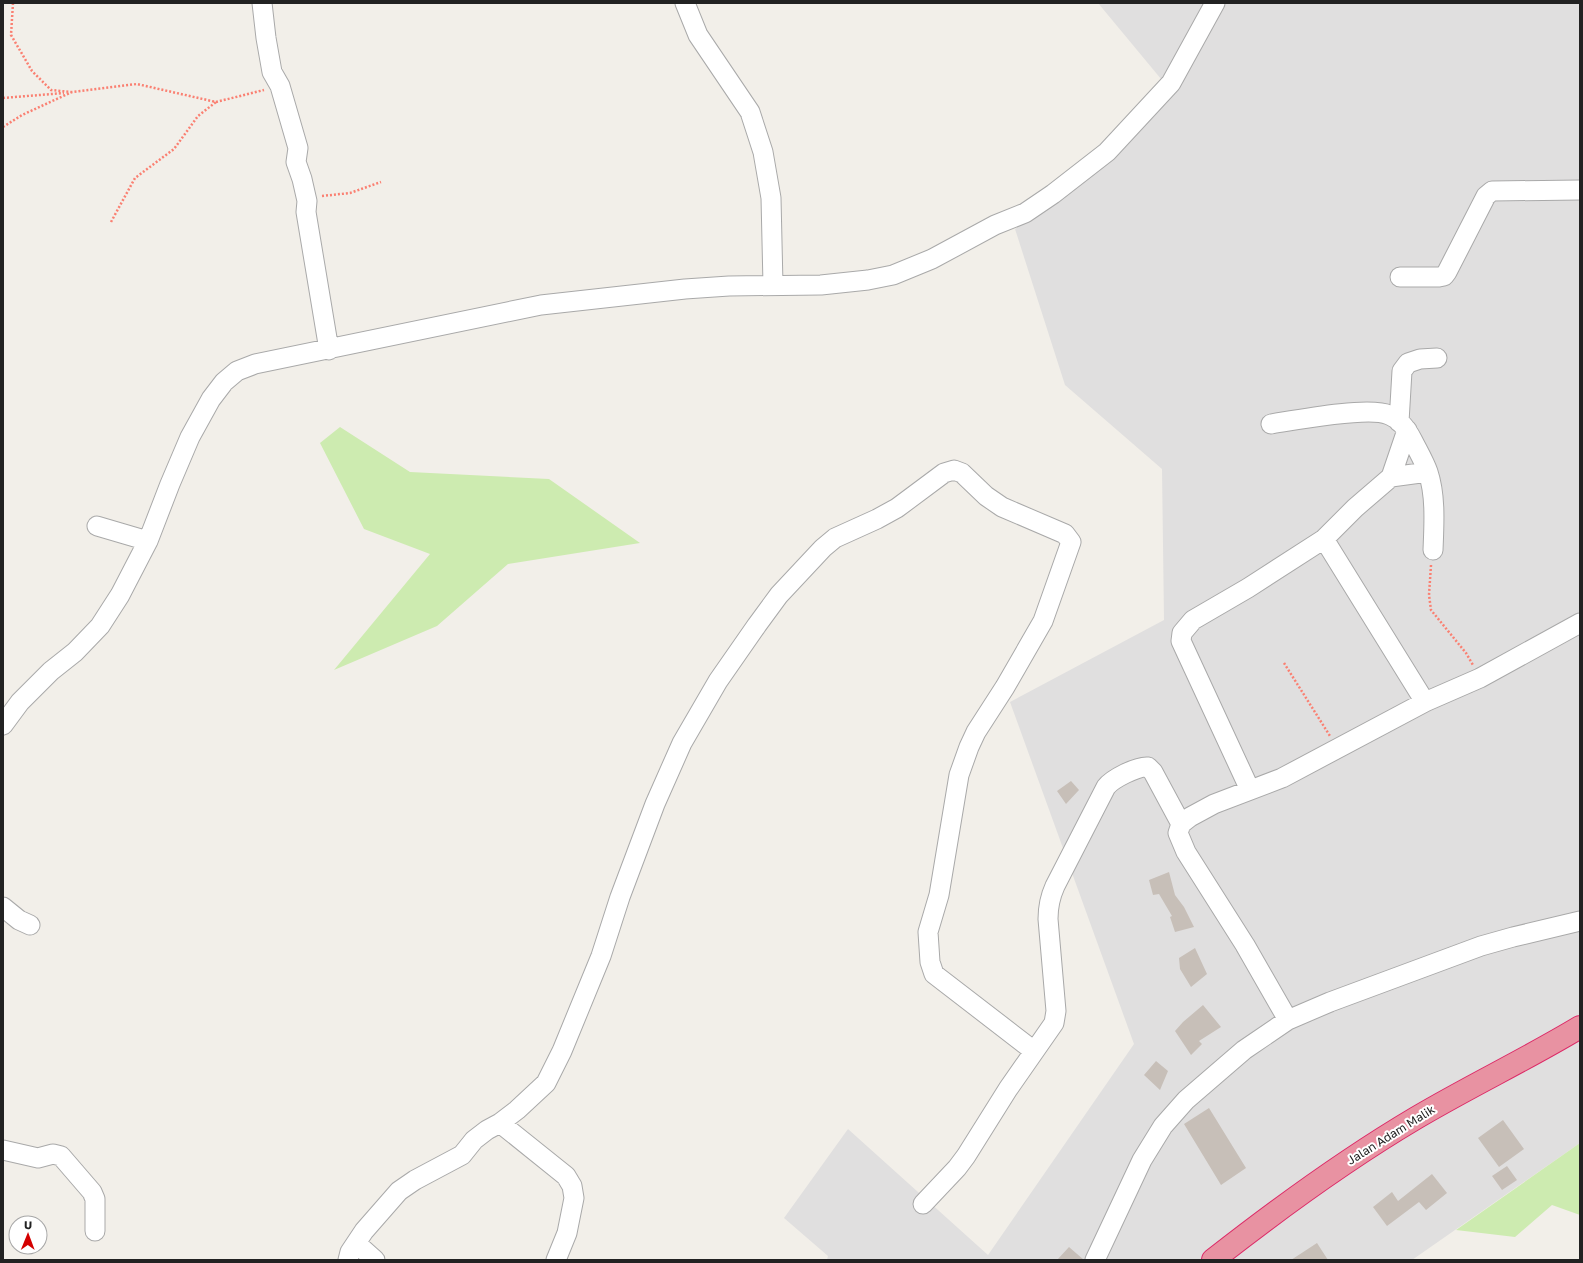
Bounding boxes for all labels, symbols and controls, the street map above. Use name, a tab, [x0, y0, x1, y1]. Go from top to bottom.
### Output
street label: Jalan Adam Malik	[1344, 1101, 1438, 1168]
north arrow	[8, 1215, 48, 1255]
text: U	[24, 1218, 32, 1231]

